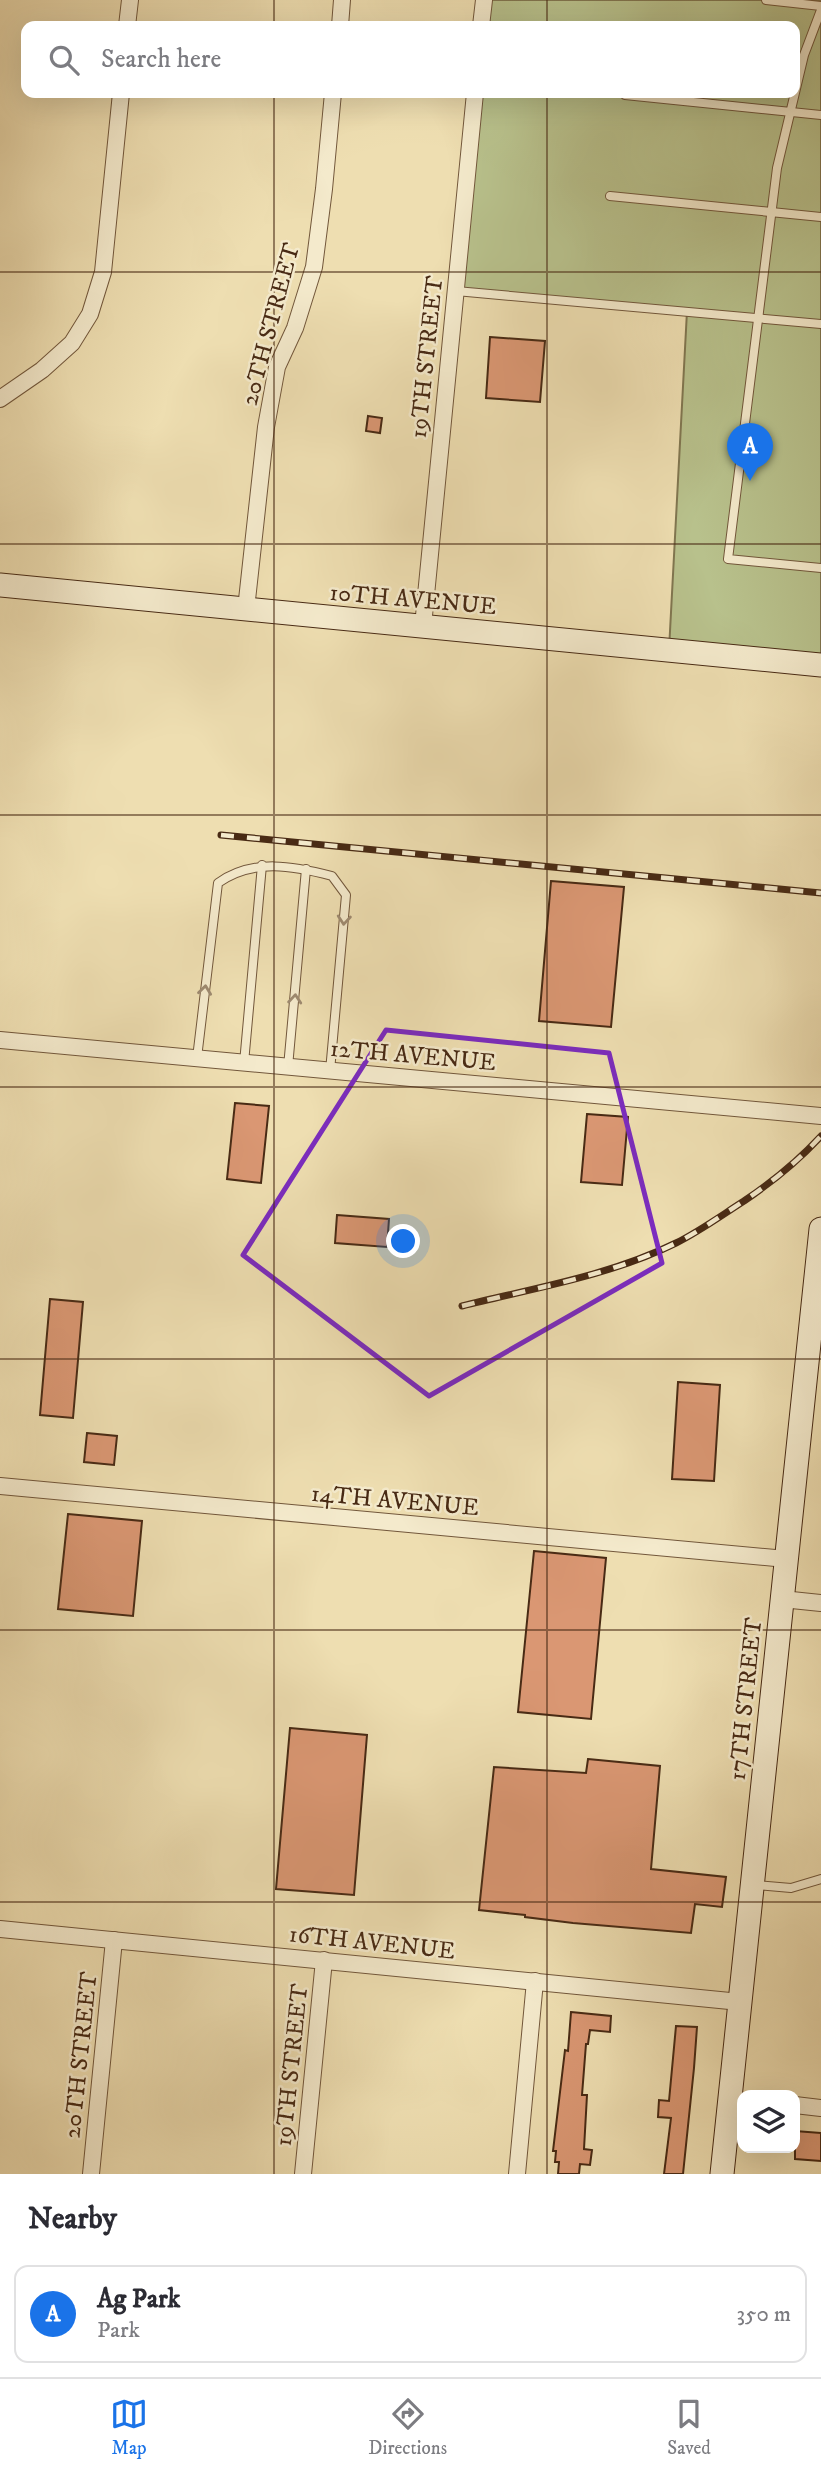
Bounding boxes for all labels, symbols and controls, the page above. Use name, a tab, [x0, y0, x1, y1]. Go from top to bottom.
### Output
search box	[21, 21, 800, 98]
icon: search	[45, 41, 83, 79]
text: Search here	[101, 43, 221, 76]
street label: 20TH STREET	[235, 240, 307, 409]
street label: 19TH STREET	[404, 274, 450, 440]
pin: A	[727, 423, 773, 481]
street label: 10TH AVENUE	[328, 578, 497, 622]
one-way arrow	[337, 915, 352, 926]
one-way arrow	[198, 985, 213, 996]
one-way arrow	[287, 993, 302, 1004]
street label: 12TH AVENUE	[329, 1034, 497, 1078]
your location	[386, 1224, 420, 1258]
street label: 14TH AVENUE	[310, 1479, 480, 1523]
street label: 17TH STREET	[723, 1616, 769, 1782]
street label: 16TH AVENUE	[287, 1919, 456, 1967]
street label: 20TH STREET	[57, 1970, 105, 2140]
street label: 19TH STREET	[269, 1982, 315, 2148]
map controls	[737, 2090, 800, 2153]
button: layers	[737, 2090, 800, 2153]
text: Nearby	[28, 2201, 117, 2238]
text: Ag Park	[97, 2283, 180, 2316]
text: A	[46, 2300, 60, 2329]
text: 350 m	[736, 2300, 791, 2329]
text: Park	[97, 2316, 140, 2345]
tab: Map	[110, 2395, 148, 2460]
tab: Directions	[368, 2395, 447, 2460]
tab: Saved	[667, 2395, 711, 2460]

